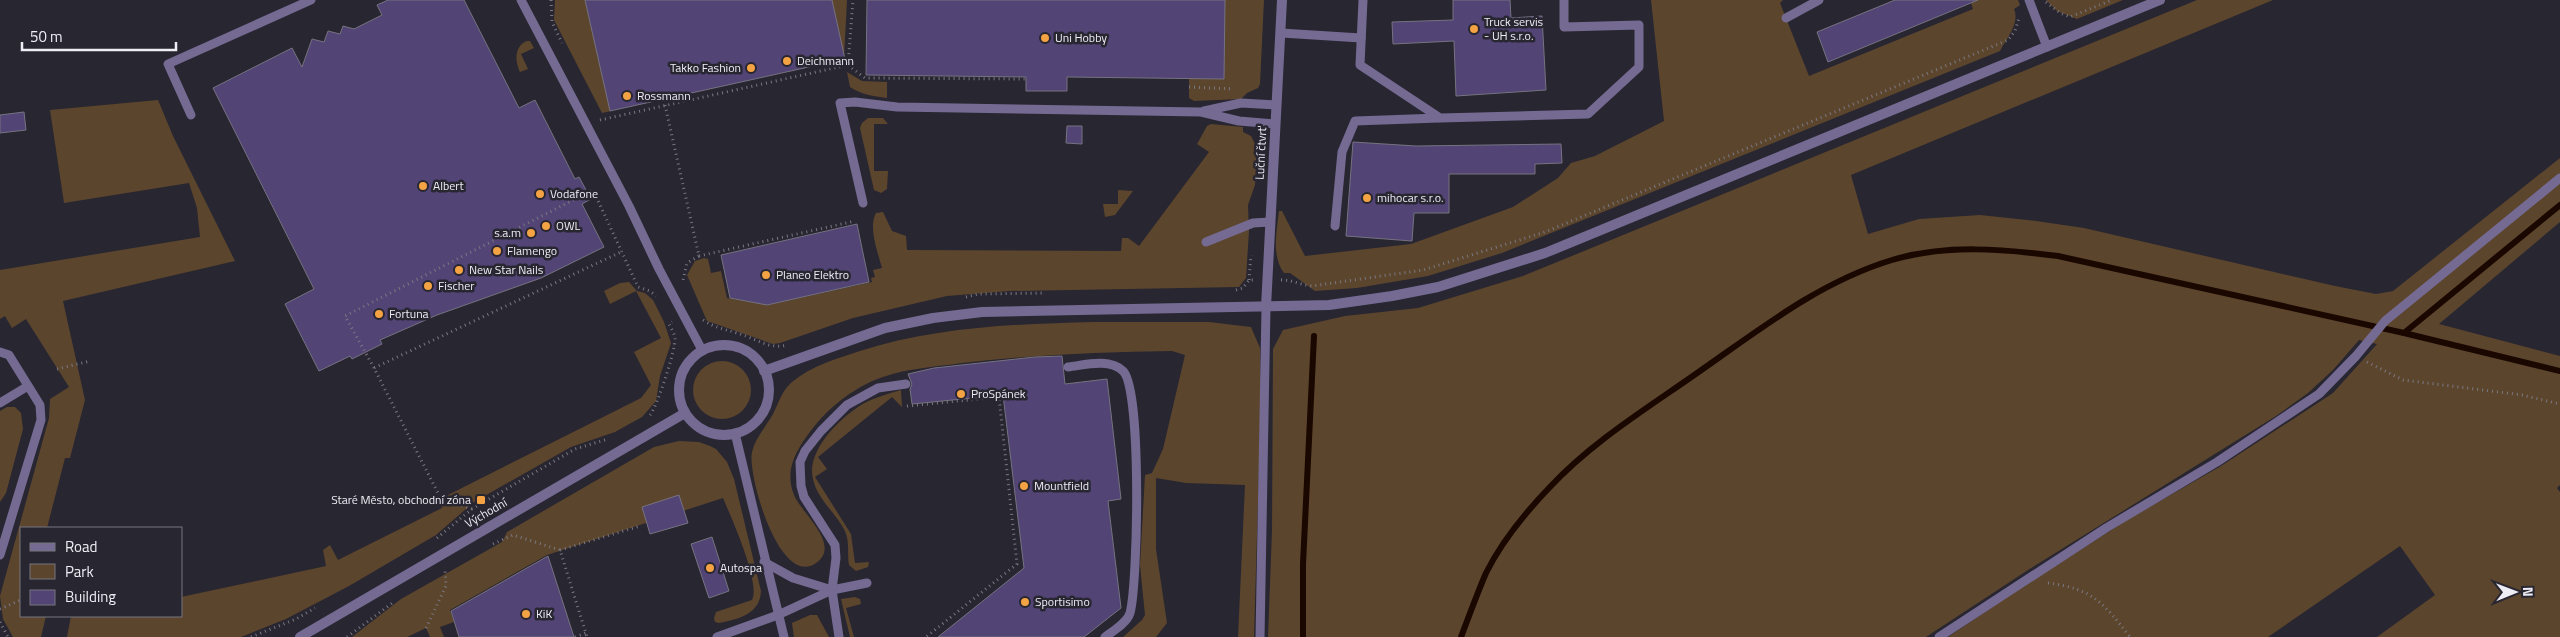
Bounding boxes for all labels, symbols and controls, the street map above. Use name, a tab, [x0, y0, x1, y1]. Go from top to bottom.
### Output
place label: Truck servis - UH s.r.o.	[1484, 12, 1544, 45]
scale bar	[22, 20, 176, 52]
marker: Truck servis - UH s.r.o.	[1468, 23, 1480, 35]
text: 50 m	[30, 25, 63, 48]
place label: Uni Hobby	[1055, 28, 1107, 47]
marker: Uni Hobby	[1039, 32, 1051, 44]
place label: Deichmann	[797, 51, 854, 70]
marker: Deichmann	[781, 55, 793, 67]
place label: Takko Fashion	[670, 58, 741, 77]
marker: Takko Fashion	[745, 62, 757, 74]
place label: Rossmann	[637, 86, 691, 105]
marker: Rossmann	[621, 90, 633, 102]
street label: Luční čtvrť	[1250, 125, 1271, 180]
place label: Albert	[433, 176, 464, 195]
marker: Albert	[417, 180, 429, 192]
place label: Vodafone	[550, 184, 598, 203]
marker: Vodafone	[534, 188, 546, 200]
place label: mihocar s.r.o.	[1377, 188, 1444, 207]
marker: mihocar s.r.o.	[1361, 192, 1373, 204]
place label: OWL	[556, 216, 581, 235]
marker: OWL	[540, 220, 552, 232]
place label: s.a.m	[494, 223, 521, 242]
marker: s.a.m	[525, 227, 537, 239]
place label: Flamengo	[507, 241, 557, 260]
marker: Flamengo	[491, 245, 503, 257]
place label: New Star Nails	[469, 260, 544, 279]
marker: New Star Nails	[453, 264, 465, 276]
place label: Planeo Elektro	[776, 265, 849, 284]
marker: Planeo Elektro	[760, 269, 772, 281]
place label: Fischer	[438, 276, 474, 295]
marker: Fischer	[422, 280, 434, 292]
place label: Fortuna	[389, 304, 429, 323]
marker: Fortuna	[373, 308, 385, 320]
place label: ProSpánek	[971, 384, 1026, 403]
marker: ProSpánek	[955, 388, 967, 400]
place label: Mountfield	[1034, 476, 1089, 495]
marker: Mountfield	[1018, 480, 1030, 492]
place label: Staré Město, obchodní zóna	[331, 490, 471, 509]
street label: Východní	[461, 492, 512, 532]
marker: Staré Město, obchodní zóna	[475, 494, 487, 506]
legend	[20, 527, 182, 617]
text: Road	[65, 535, 97, 558]
place label: Autospa	[720, 558, 762, 577]
text: Park	[65, 560, 94, 583]
marker: Autospa	[704, 562, 716, 574]
north arrow	[2490, 567, 2540, 617]
text: Building	[65, 585, 116, 608]
text: N	[2518, 587, 2539, 597]
place label: Sportisimo	[1035, 592, 1090, 611]
marker: Sportisimo	[1019, 596, 1031, 608]
place label: KiK	[536, 604, 552, 623]
marker: KiK	[520, 608, 532, 620]

